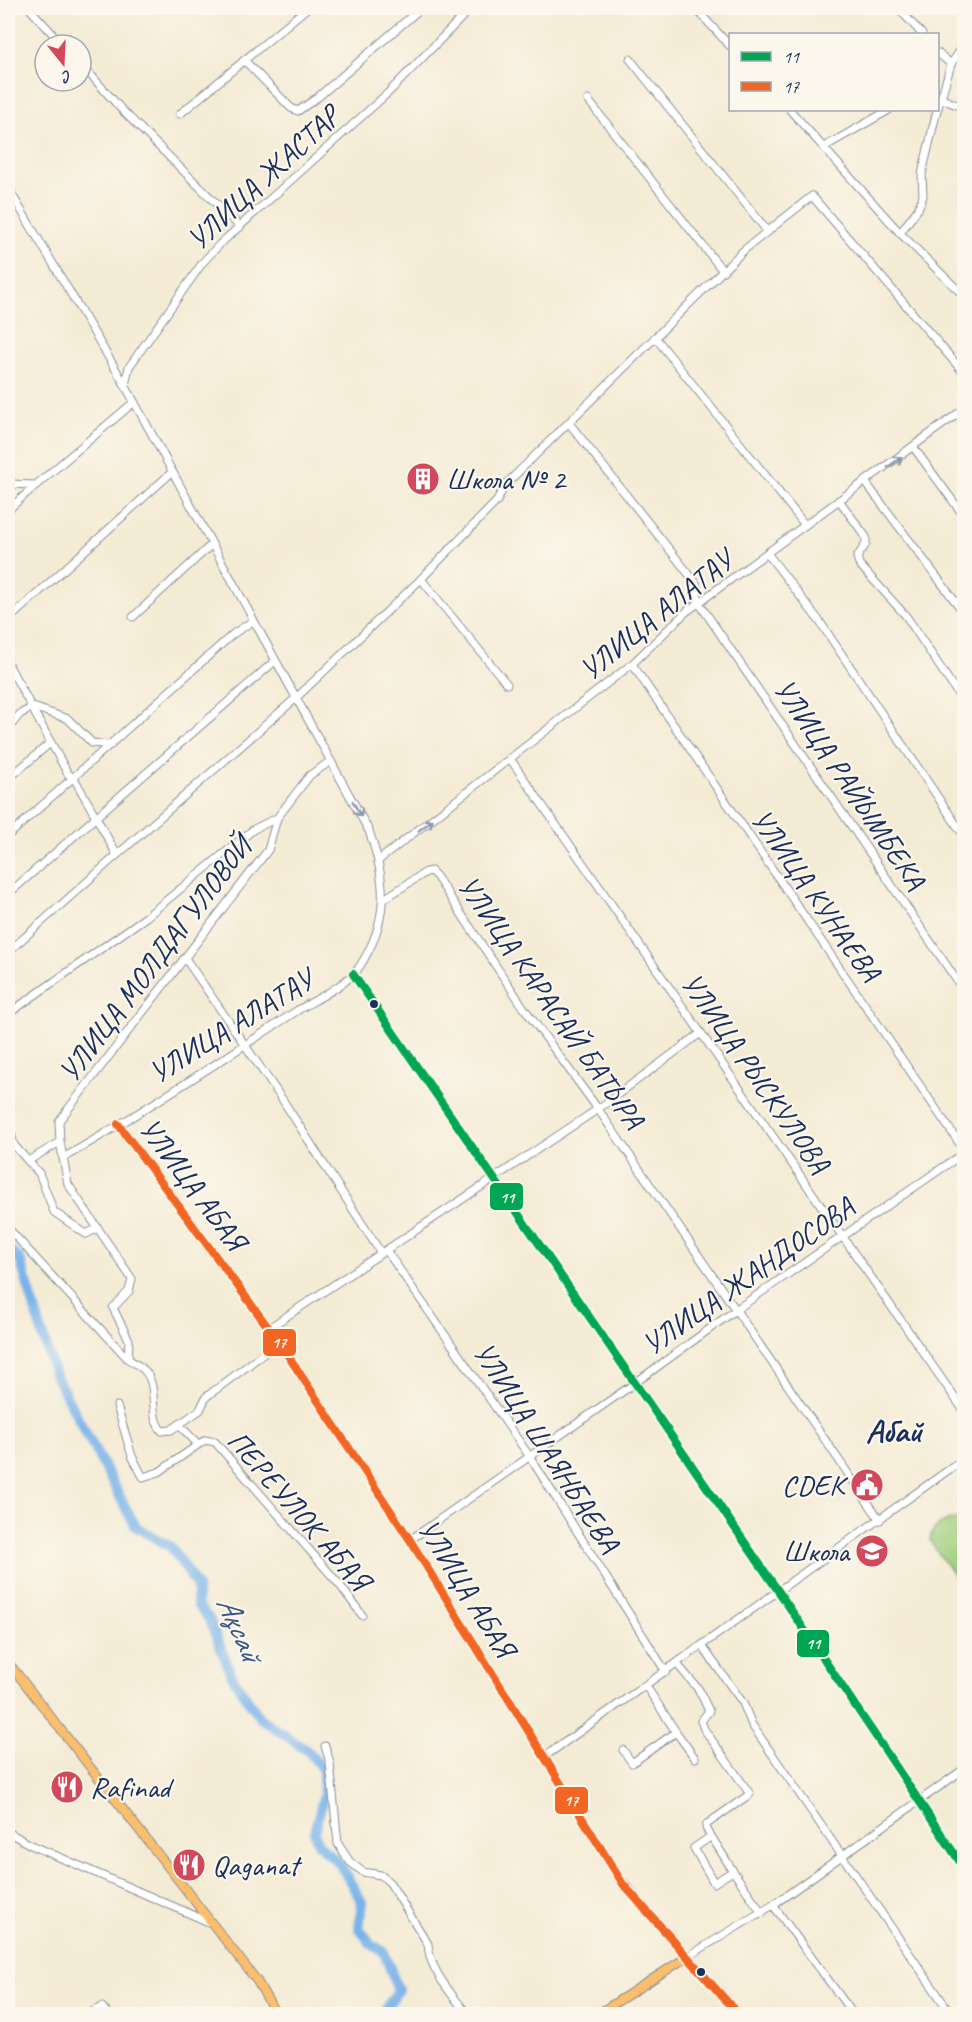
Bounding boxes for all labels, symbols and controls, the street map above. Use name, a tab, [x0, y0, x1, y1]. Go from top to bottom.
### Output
north arrow	[33, 33, 93, 93]
legend	[729, 33, 939, 111]
text: 11	[783, 46, 800, 68]
text: С	[58, 66, 74, 88]
text: 17	[783, 76, 800, 98]
street label: УЛИЦА ЖАСТАР	[179, 95, 350, 258]
one-way arrow	[887, 456, 903, 468]
place label: Школа № 2	[446, 460, 567, 498]
building icon: Школа № 2	[405, 461, 441, 497]
street label: УЛИЦА АЛАТАУ	[572, 539, 744, 688]
street label: УЛИЦА РАЙЫМБЕКА	[766, 672, 935, 897]
one-way arrow	[352, 800, 363, 818]
street label: УЛИЦА КУНАЕВА	[743, 802, 891, 990]
one-way arrow	[417, 818, 433, 831]
street label: УЛИЦА МОЛДАГУЛОВОЙ	[50, 825, 263, 1089]
street label: УЛИЦА КАРАСАЙ БАТЫРА	[449, 868, 654, 1137]
street label: УЛИЦА АЛАТАУ	[142, 958, 324, 1091]
street label: УЛИЦА РЫСКУЛОВА	[673, 965, 840, 1181]
unlabelled marker	[368, 998, 380, 1010]
street label: УЛИЦА АБАЯ	[131, 1110, 257, 1261]
line badge: 11	[489, 1182, 524, 1211]
text: 11	[500, 1188, 516, 1208]
street label: УЛИЦА ЖАНДОСОВА	[635, 1188, 863, 1363]
line badge: 17	[262, 1328, 297, 1357]
text: 17	[272, 1333, 288, 1353]
street label: УЛИЦА ШАЯНБАЕВА	[465, 1335, 630, 1560]
district label: Абай	[866, 1410, 924, 1452]
street label: ПЕРЕУЛОК АБАЯ	[219, 1422, 382, 1601]
place label: CDEK	[782, 1466, 849, 1504]
public building icon: CDEK	[849, 1467, 885, 1503]
street label: УЛИЦА АБАЯ	[410, 1512, 527, 1668]
place label: Школа	[783, 1532, 851, 1570]
school or university icon: Школа	[854, 1533, 890, 1569]
water label: Ақсай	[207, 1589, 275, 1673]
line badge: 11	[796, 1629, 830, 1658]
text: 11	[806, 1634, 822, 1654]
place label: Rafinad	[90, 1768, 174, 1806]
restaurant icon: Rafinad	[49, 1769, 85, 1805]
line badge: 17	[554, 1786, 589, 1815]
text: 17	[564, 1791, 580, 1811]
place label: Qaganat	[212, 1846, 303, 1884]
restaurant icon: Qaganat	[171, 1847, 207, 1883]
unlabelled marker	[695, 1966, 707, 1978]

